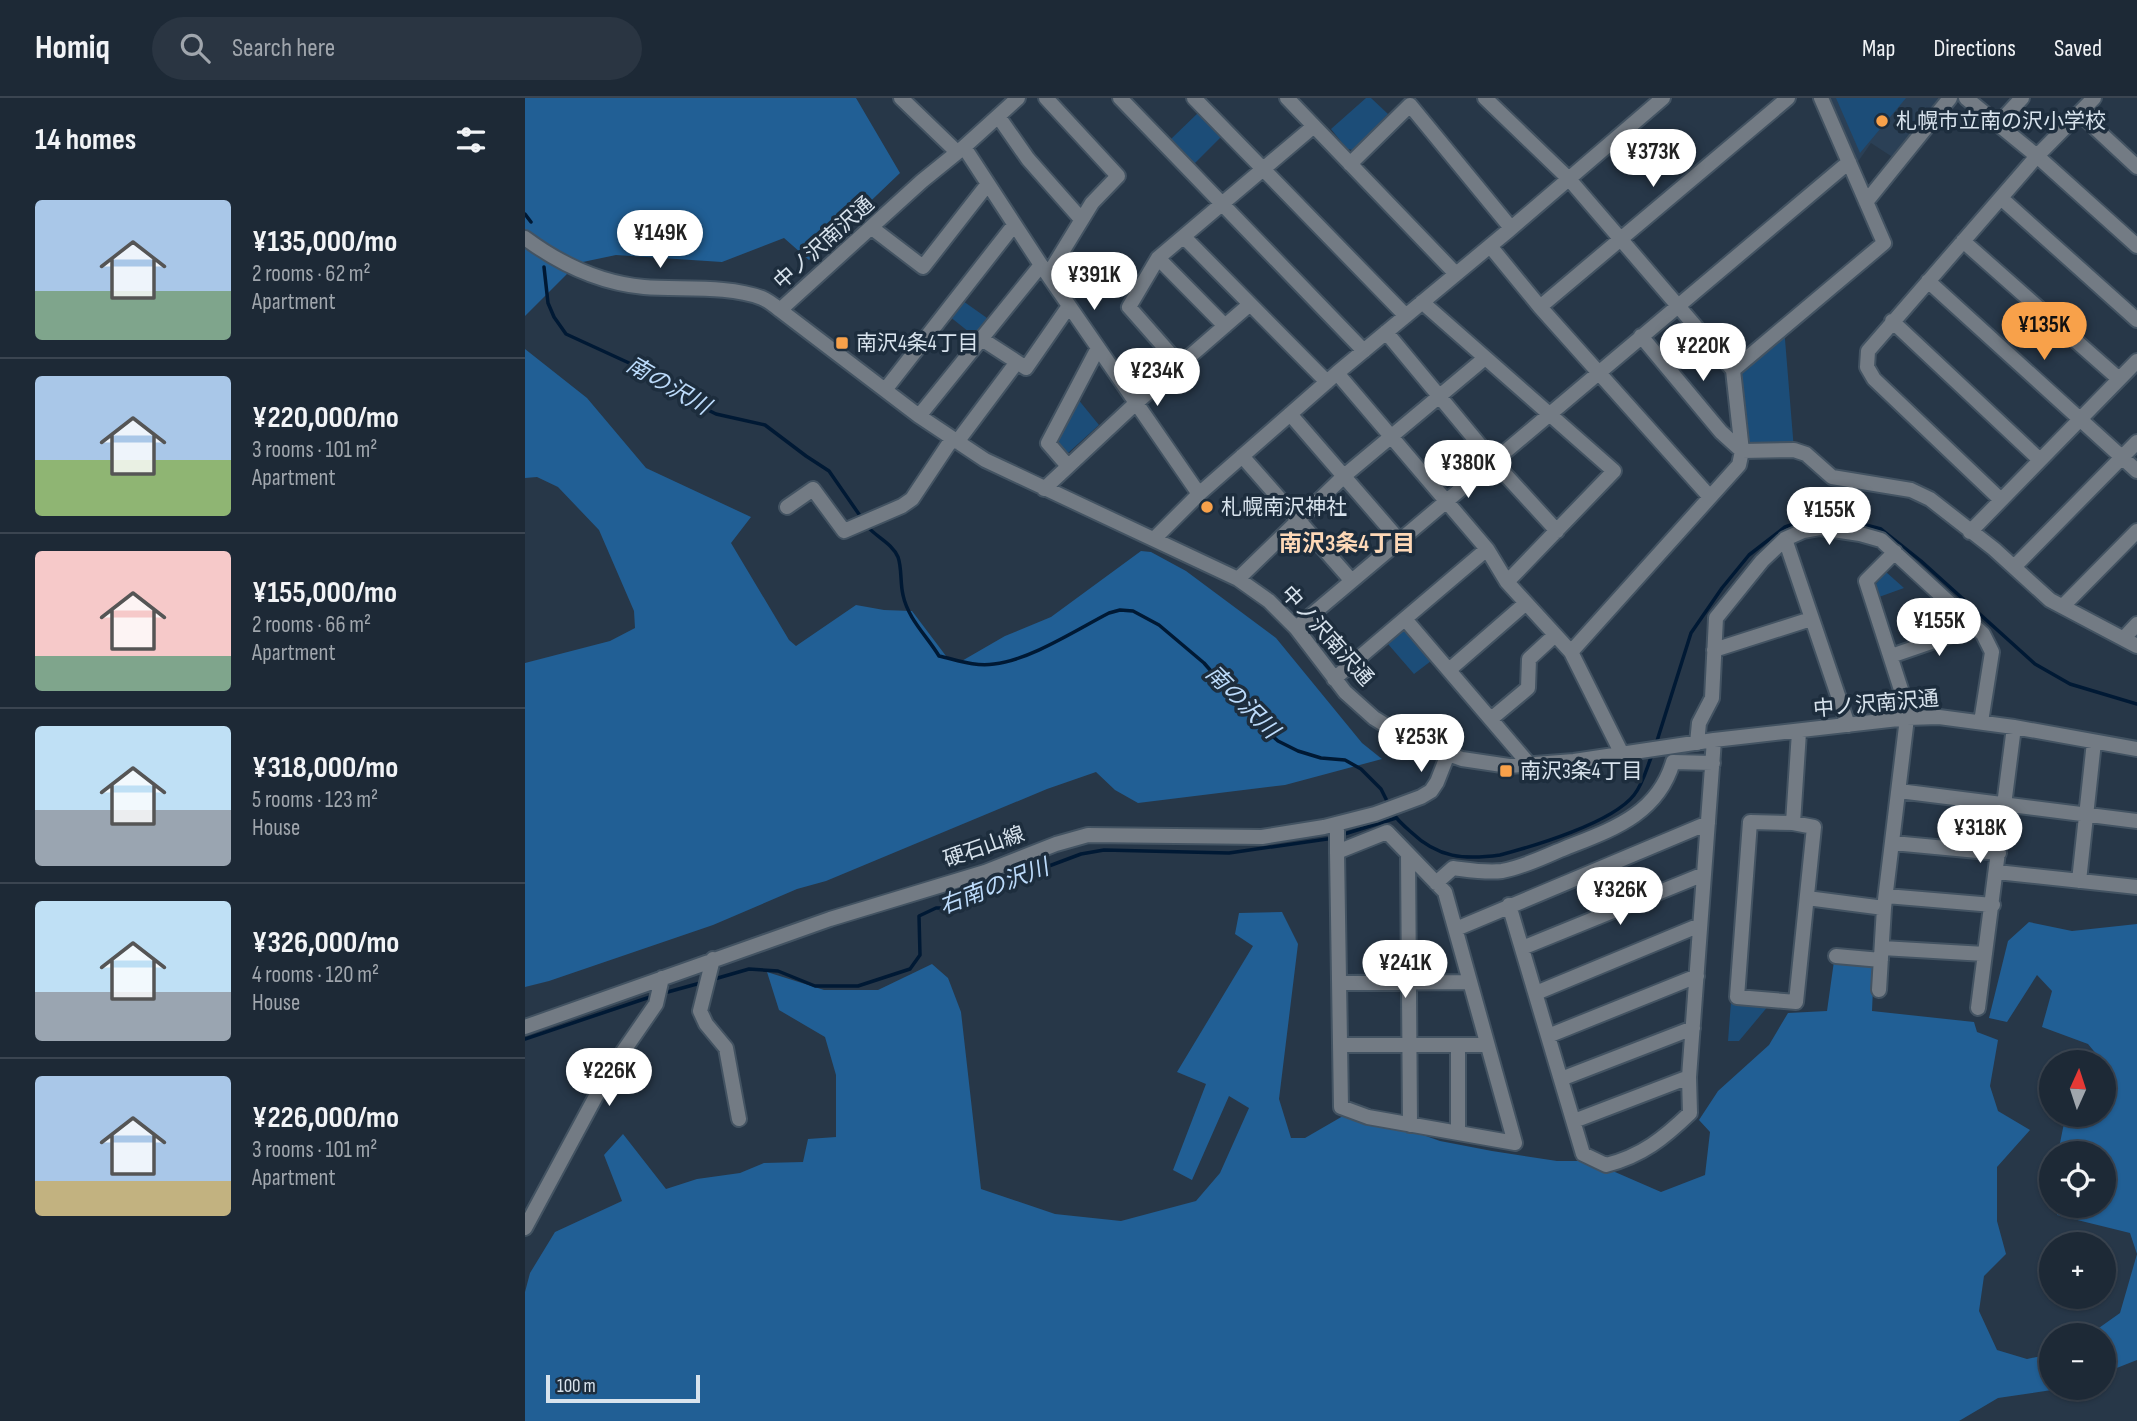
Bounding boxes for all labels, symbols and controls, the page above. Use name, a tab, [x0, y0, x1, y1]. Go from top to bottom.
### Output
search box	[152, 17, 642, 80]
text: Homiq	[35, 28, 110, 68]
icon: search	[176, 29, 214, 67]
text: Search here	[232, 33, 335, 64]
text: Map	[1862, 34, 1895, 63]
text: Directions	[1933, 34, 2016, 63]
text: Saved	[2054, 34, 2102, 63]
place label: 札幌市立南の沢小学校	[1896, 109, 2106, 134]
marker: 札幌市立南の沢小学校	[1874, 113, 1890, 129]
icon: filters	[452, 121, 490, 159]
text: 14 homes	[35, 122, 136, 158]
pin: ¥373K	[1604, 130, 1702, 189]
text: ¥373K	[1626, 138, 1680, 166]
street label: 中ノ沢南沢通	[769, 192, 879, 294]
pin: ¥149K	[611, 211, 709, 270]
text: ¥149K	[633, 219, 687, 247]
text: ¥135,000/mo	[252, 224, 397, 260]
icon: home	[91, 228, 175, 312]
pin: ¥391K	[1045, 252, 1143, 312]
text: 2 rooms · 62 m²	[252, 260, 371, 288]
text: ¥391K	[1067, 261, 1121, 289]
text: Apartment	[252, 288, 336, 316]
pin: ¥135K	[1995, 302, 2093, 362]
text: ¥135K	[2018, 311, 2070, 339]
pin: ¥220K	[1654, 324, 1752, 383]
place label: 南沢4条4丁目	[856, 331, 979, 356]
text: ¥220K	[1676, 332, 1730, 360]
marker: 南沢4条4丁目	[834, 335, 850, 351]
pin: ¥234K	[1108, 348, 1206, 408]
water label: 南の沢川	[621, 351, 717, 423]
text: ¥234K	[1130, 357, 1184, 385]
text: ¥220,000/mo	[252, 400, 399, 436]
icon: home	[91, 404, 175, 488]
text: 3 rooms · 101 m²	[252, 436, 377, 464]
pin: ¥380K	[1419, 440, 1517, 500]
text: ¥380K	[1440, 449, 1496, 477]
text: Apartment	[252, 464, 336, 492]
pin: ¥155K	[1780, 488, 1878, 547]
place label: 札幌南沢神社	[1221, 495, 1347, 520]
text: ¥155K	[1803, 496, 1855, 524]
marker: 札幌南沢神社	[1199, 499, 1215, 515]
district label: 南沢3条4丁目	[1279, 530, 1415, 558]
text: ¥155,000/mo	[252, 575, 397, 611]
icon: home	[91, 579, 175, 663]
street label: 中ノ沢南沢通	[1276, 581, 1378, 691]
pin: ¥155K	[1890, 598, 1988, 658]
text: ¥155K	[1913, 607, 1965, 635]
text: 2 rooms · 66 m²	[252, 611, 371, 639]
text: Apartment	[252, 639, 336, 667]
water label: 南の沢川	[1200, 660, 1287, 747]
street label: 中ノ沢南沢通	[1812, 686, 1940, 722]
pin: ¥253K	[1372, 714, 1470, 774]
text: ¥253K	[1394, 723, 1448, 751]
text: ¥318,000/mo	[252, 750, 398, 786]
icon: home	[91, 754, 175, 838]
place label: 南沢3条4丁目	[1520, 759, 1643, 784]
marker: 南沢3条4丁目	[1498, 763, 1514, 779]
text: 5 rooms · 123 m²	[252, 786, 378, 814]
pin: ¥318K	[1931, 806, 2029, 865]
text: House	[252, 814, 300, 842]
text: ¥318K	[1953, 814, 2007, 842]
street label: 硬石山線	[940, 822, 1028, 872]
water label: 右南の沢川	[935, 852, 1055, 921]
pin: ¥326K	[1571, 868, 1669, 927]
text: ¥326K	[1593, 876, 1647, 904]
text: ¥326,000/mo	[252, 925, 399, 961]
icon: home	[91, 929, 175, 1013]
pin: ¥241K	[1356, 940, 1454, 1000]
text: ¥241K	[1378, 949, 1432, 977]
text: 4 rooms · 120 m²	[252, 961, 379, 989]
text: House	[252, 989, 300, 1017]
pin: ¥226K	[560, 1048, 658, 1108]
north arrow	[2039, 1050, 2116, 1127]
map controls	[2039, 1050, 2116, 1400]
text: ¥226K	[582, 1057, 636, 1085]
text: ¥226,000/mo	[252, 1100, 399, 1136]
icon: home	[91, 1104, 175, 1188]
text: 3 rooms · 101 m²	[252, 1136, 377, 1164]
button: locate	[2039, 1141, 2116, 1218]
text: Apartment	[252, 1164, 336, 1192]
button: +	[2039, 1232, 2116, 1309]
button: −	[2039, 1323, 2116, 1400]
scale bar	[546, 1372, 700, 1404]
text: 100 m	[557, 1375, 596, 1398]

